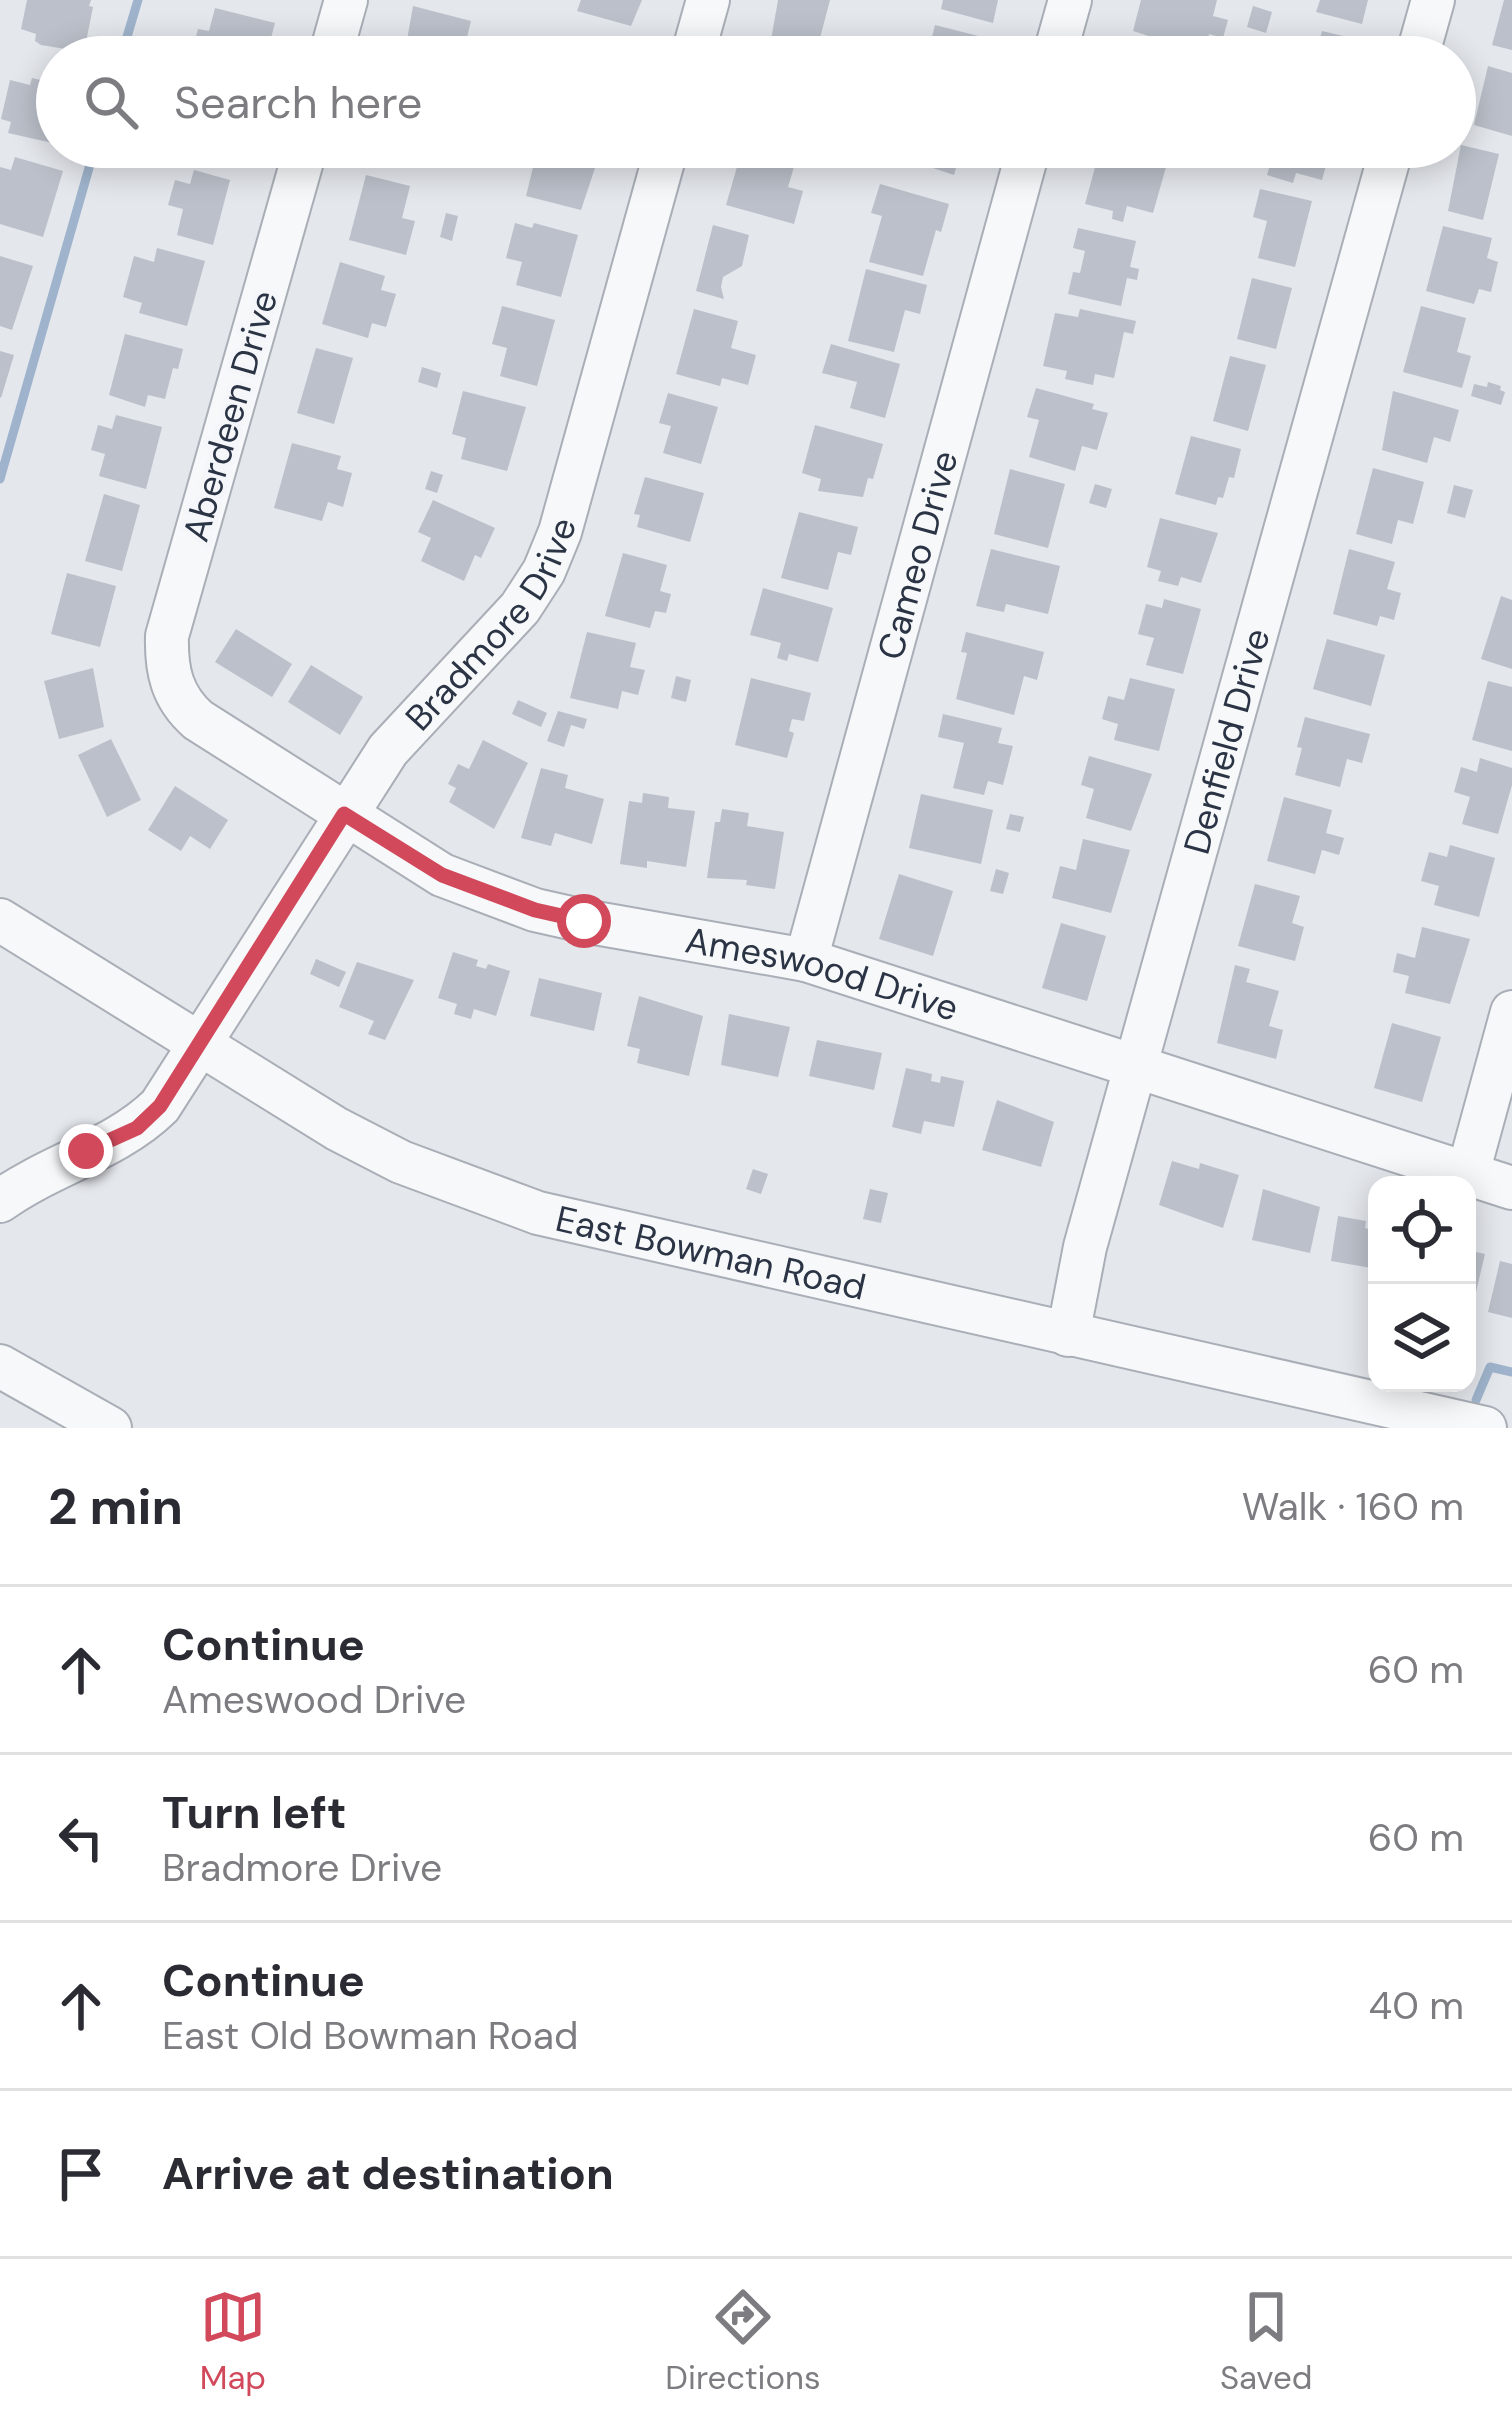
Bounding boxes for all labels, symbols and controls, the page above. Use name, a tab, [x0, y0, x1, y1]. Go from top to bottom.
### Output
search box	[36, 36, 1476, 168]
icon: search	[78, 69, 144, 135]
text: Search here	[174, 73, 422, 132]
street label: Aberdeen Drive	[172, 285, 288, 547]
street label: Cameo Drive	[866, 445, 968, 664]
street label: Bradmore Drive	[395, 513, 586, 740]
street label: Denfield Drive	[1172, 623, 1280, 859]
route start	[557, 894, 611, 948]
street label: Ameswood Drive	[682, 916, 965, 1031]
route end	[59, 1124, 113, 1178]
map controls	[1368, 1176, 1476, 1392]
button: locate	[1368, 1176, 1476, 1284]
street label: East Bowman Road	[551, 1194, 870, 1310]
button: layers	[1368, 1284, 1476, 1392]
text: 2 min	[48, 1473, 183, 1540]
text: Walk · 160 m	[1242, 1481, 1464, 1532]
text: Continue	[162, 1615, 365, 1674]
icon: ahead	[48, 1637, 114, 1703]
text: 60 m	[1368, 1644, 1464, 1695]
text: Ameswood Drive	[162, 1674, 466, 1725]
text: Turn left	[162, 1783, 346, 1842]
icon: left	[48, 1805, 114, 1871]
text: 60 m	[1368, 1812, 1464, 1863]
text: Bradmore Drive	[162, 1842, 442, 1893]
text: Continue	[162, 1951, 365, 2010]
icon: ahead	[48, 1973, 114, 2039]
text: 40 m	[1369, 1980, 1464, 2031]
text: East Old Bowman Road	[162, 2010, 579, 2061]
icon: arrive	[48, 2141, 114, 2207]
text: Arrive at destination	[162, 2144, 614, 2203]
tab: Map	[200, 2284, 266, 2399]
tab: Directions	[665, 2284, 821, 2399]
tab: Saved	[1220, 2284, 1312, 2399]

